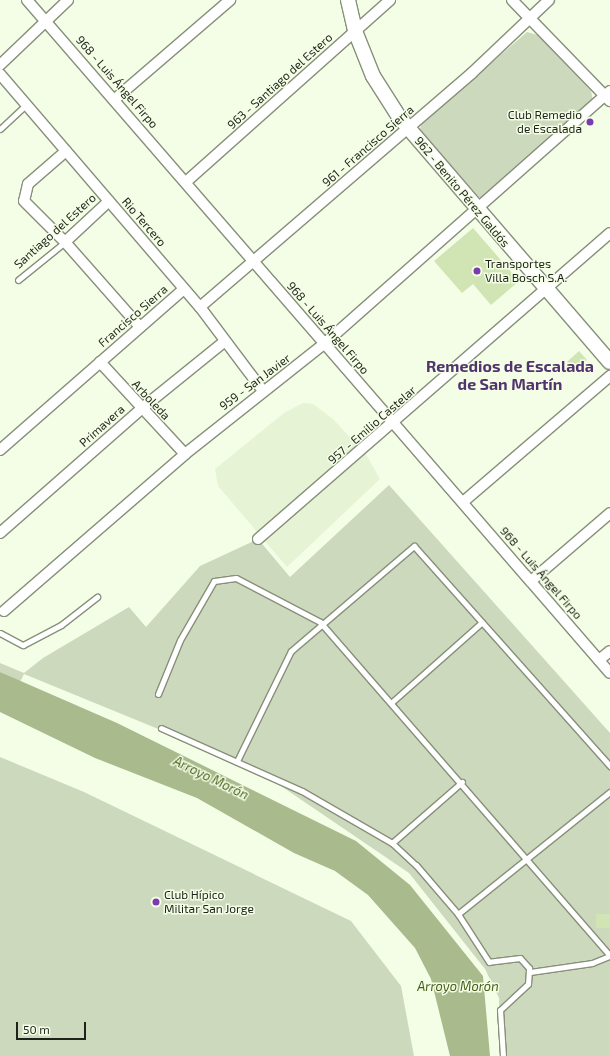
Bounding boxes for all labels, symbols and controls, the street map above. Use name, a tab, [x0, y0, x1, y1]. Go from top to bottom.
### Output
street label: 963 - Santiago del Estero	[224, 30, 336, 132]
street label: 968 - Luis Ángel Firpo	[73, 33, 161, 131]
street label: 961 - Francisco Sierra	[319, 102, 417, 190]
place label: Club Remedio de Escalada	[508, 108, 582, 136]
marker: Club Remedio de Escalada	[585, 117, 595, 127]
street label: 962 - Benito Pérez Galdós	[412, 134, 512, 250]
street label: Santiago del Estero	[11, 190, 99, 272]
street label: Rio Tercero	[119, 195, 169, 249]
place label: Transportes Villa Bosch S.A.	[485, 257, 567, 285]
marker: Transportes Villa Bosch S.A.	[472, 266, 482, 276]
street label: 968 - Luis Ángel Firpo	[284, 279, 372, 377]
street label: Francisco Sierra	[95, 282, 171, 350]
street label: 959 - San Javier	[217, 351, 293, 413]
district label: Remedios de Escalada de San Martín	[426, 356, 594, 394]
street label: Arboleda	[129, 377, 173, 423]
street label: 957 - Emilio Castelar	[325, 383, 419, 467]
street label: Primavera	[76, 402, 128, 450]
street label: 968 - Luis Ángel Firpo	[497, 524, 585, 622]
water label: Arroyo Morón	[171, 753, 251, 803]
place label: Club Hípico Militar San Jorge	[164, 888, 254, 916]
marker: Club Hípico Militar San Jorge	[151, 897, 161, 907]
water label: Arroyo Morón	[417, 978, 499, 994]
scale bar	[18, 1014, 88, 1040]
text: 50 m	[23, 1022, 50, 1036]

